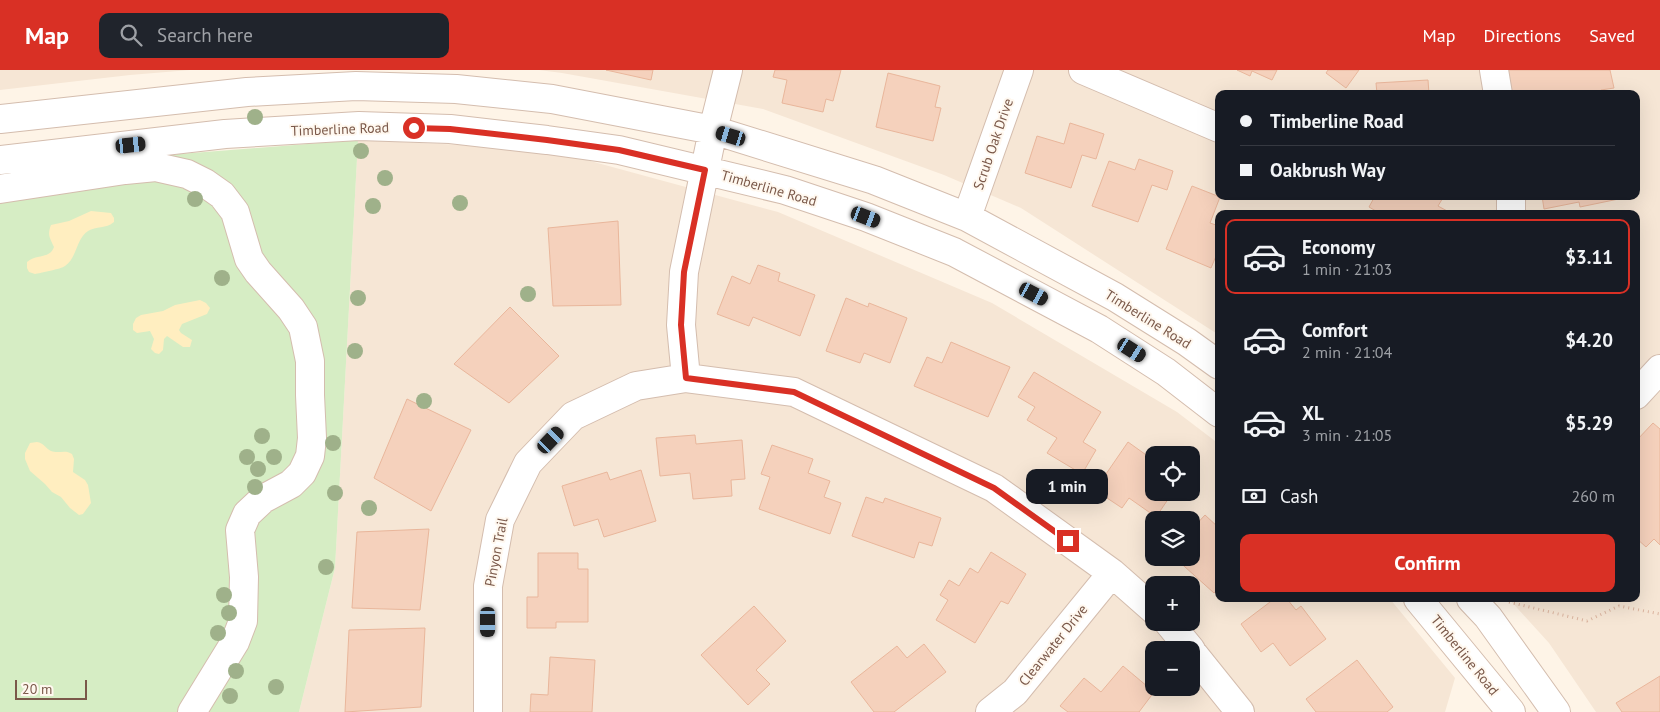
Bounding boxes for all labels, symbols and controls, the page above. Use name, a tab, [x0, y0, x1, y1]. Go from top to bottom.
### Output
search box	[99, 13, 449, 58]
text: Map	[25, 20, 69, 51]
icon: search	[117, 21, 145, 49]
text: Search here	[157, 23, 253, 47]
text: Map	[1423, 24, 1455, 47]
text: Directions	[1483, 24, 1561, 47]
text: Saved	[1589, 24, 1635, 47]
street label: Scrub Oak Drive	[969, 96, 1017, 192]
text: Timberline Road	[1270, 109, 1404, 133]
route start	[403, 117, 425, 139]
street label: Timberline Road	[291, 118, 389, 140]
car	[714, 124, 747, 148]
car	[115, 136, 146, 154]
text: Oakbrush Way	[1270, 158, 1385, 182]
street label: Timberline Road	[719, 166, 819, 210]
car	[849, 205, 882, 229]
icon: car	[1242, 234, 1287, 279]
text: Economy	[1302, 235, 1375, 259]
text: $3.11	[1565, 245, 1613, 269]
text: 1 min · 21:03	[1302, 259, 1392, 279]
car	[1017, 280, 1050, 308]
street label: Timberline Road	[1102, 285, 1194, 353]
icon: car	[1242, 317, 1287, 362]
text: Comfort	[1302, 318, 1368, 342]
text: $4.20	[1565, 328, 1613, 352]
car	[1115, 336, 1148, 364]
text: 2 min · 21:04	[1302, 342, 1392, 362]
icon: car	[1242, 400, 1287, 445]
text: XL	[1302, 401, 1324, 425]
text: $5.29	[1565, 411, 1613, 435]
car	[535, 424, 566, 456]
text: 3 min · 21:05	[1302, 425, 1392, 445]
map controls	[1145, 446, 1200, 696]
button: locate	[1145, 446, 1200, 501]
callout: 1 min	[1027, 468, 1109, 504]
text: 1 min	[1047, 476, 1087, 496]
icon: cash	[1240, 482, 1268, 510]
text: Cash	[1280, 484, 1318, 508]
text: 260 m	[1572, 486, 1615, 506]
button: layers	[1145, 511, 1200, 566]
street label: Pinyon Trail	[480, 516, 512, 588]
route end	[1057, 530, 1079, 552]
button: Confirm	[1240, 534, 1615, 592]
button: +	[1145, 576, 1200, 631]
street label: Clearwater Drive	[1015, 601, 1091, 689]
car	[480, 607, 495, 637]
street label: Timberline Road	[1427, 611, 1503, 699]
button: −	[1145, 641, 1200, 696]
scale bar	[15, 677, 88, 700]
text: 20 m	[22, 680, 52, 698]

